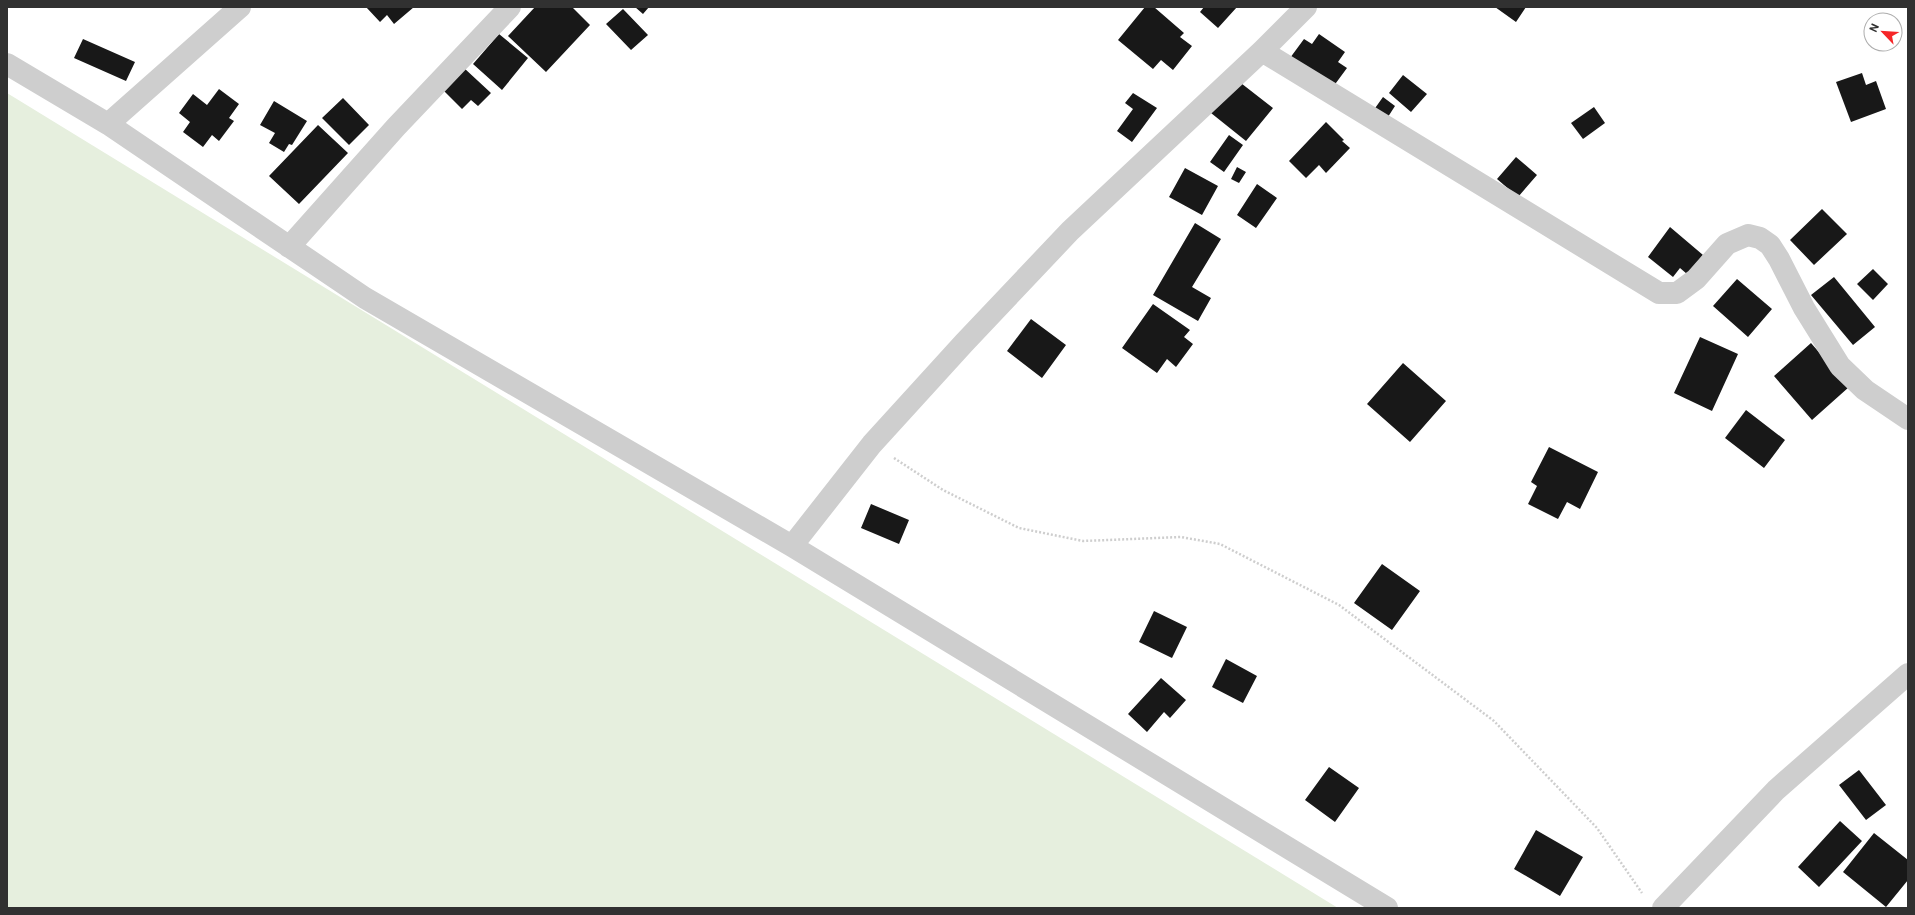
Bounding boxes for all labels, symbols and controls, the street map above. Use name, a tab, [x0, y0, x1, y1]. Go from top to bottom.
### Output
north arrow	[1863, 12, 1903, 52]
text: N	[1867, 22, 1882, 34]

